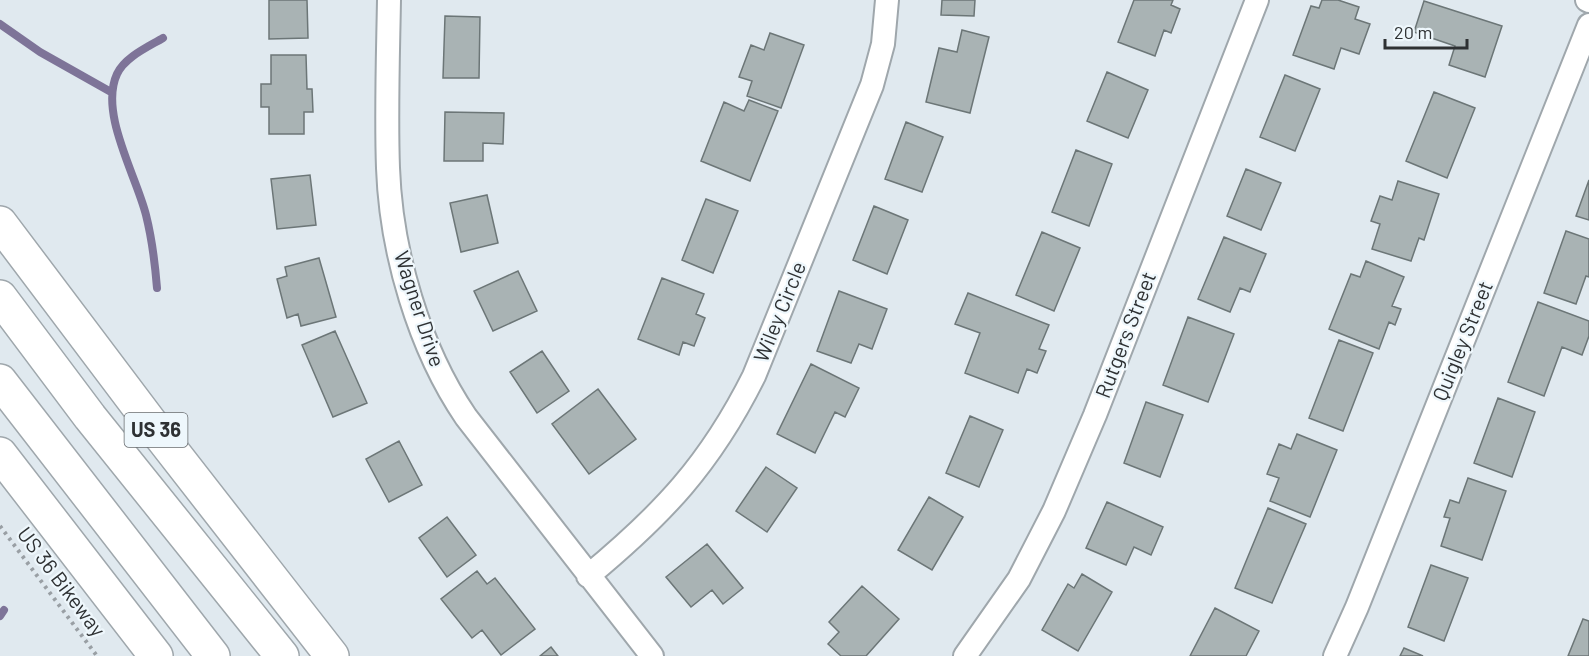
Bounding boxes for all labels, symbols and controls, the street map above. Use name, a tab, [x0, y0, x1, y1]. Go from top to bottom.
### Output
scale bar	[1385, 12, 1468, 50]
text: 20 m	[1394, 21, 1432, 43]
street label: Wagner Drive	[390, 247, 451, 370]
street label: Wiley Circle	[747, 258, 810, 365]
street label: Rutgers Street	[1089, 268, 1160, 401]
street label: Quigley Street	[1426, 277, 1497, 404]
road number: US 36	[124, 413, 188, 447]
street label: US 36 Bikeway	[13, 521, 112, 641]

